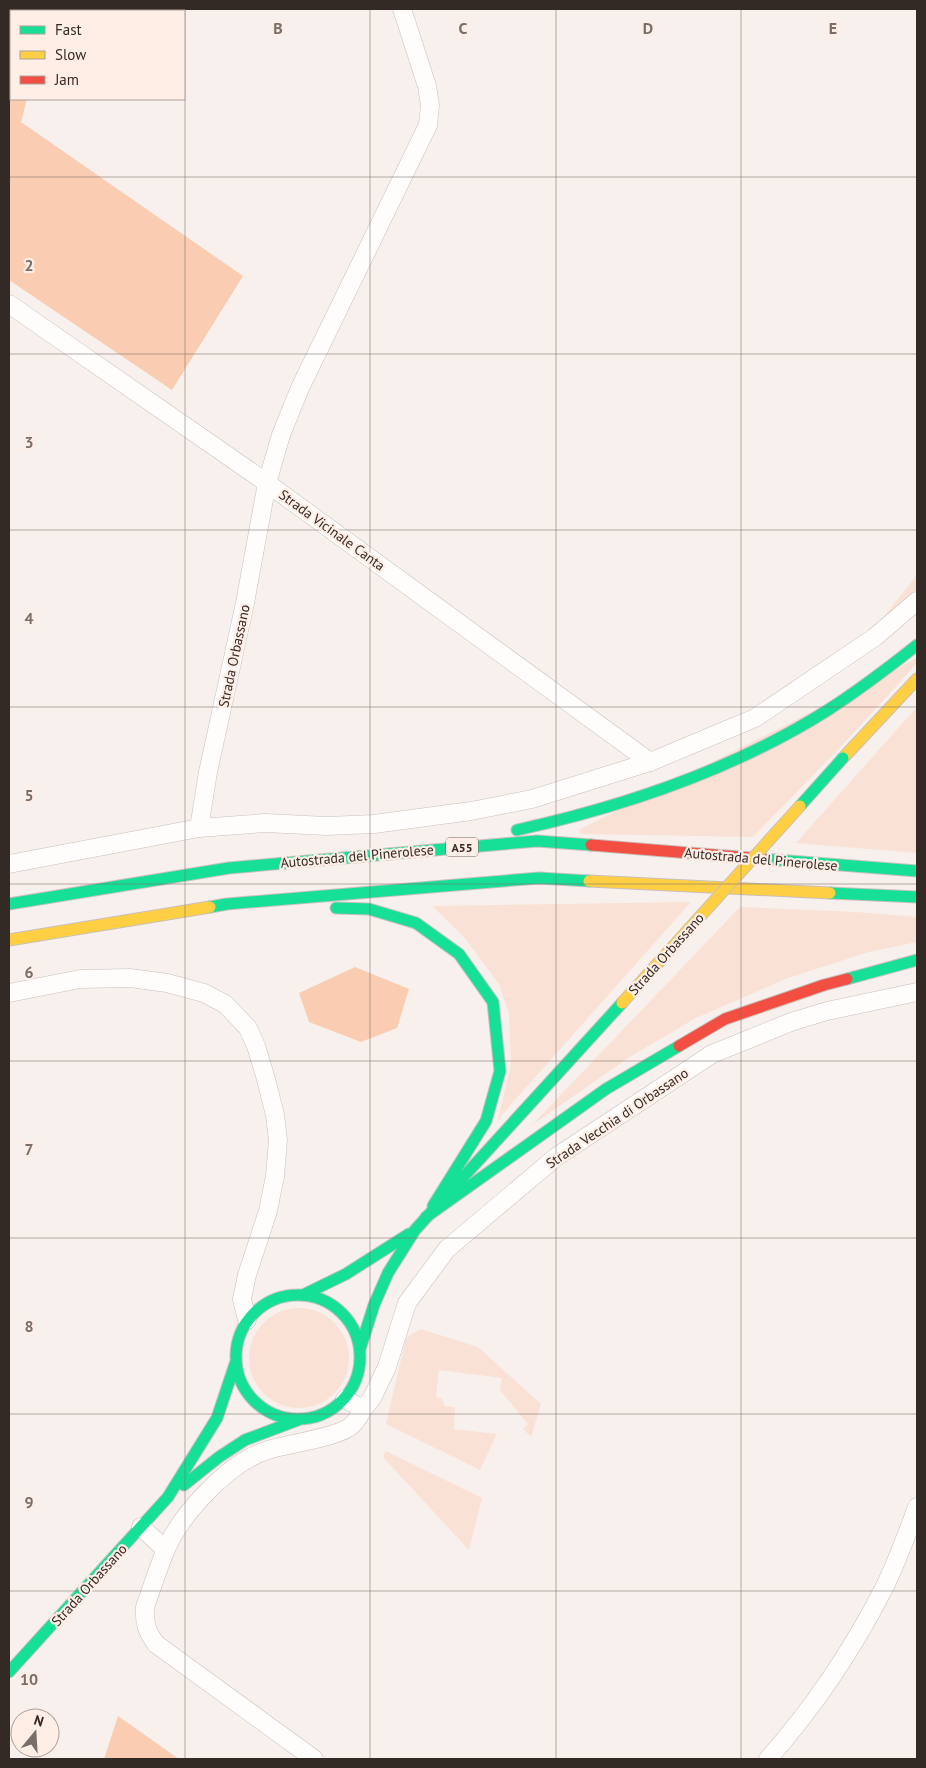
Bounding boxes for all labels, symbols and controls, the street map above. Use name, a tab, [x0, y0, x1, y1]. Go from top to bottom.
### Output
legend	[10, 10, 185, 100]
text: B	[273, 18, 283, 38]
text: C	[459, 18, 468, 38]
text: D	[643, 18, 653, 38]
text: E	[829, 18, 837, 38]
text: Fast	[55, 20, 82, 39]
text: Slow	[55, 45, 86, 64]
text: Jam	[54, 70, 79, 89]
text: 2	[24, 255, 34, 275]
text: 3	[24, 432, 34, 452]
street label: Strada Vicinale Canta	[275, 485, 389, 575]
street label: Strada Orbassano	[214, 603, 254, 709]
text: 4	[24, 608, 34, 628]
text: 5	[24, 785, 34, 805]
road number: A55	[446, 838, 478, 856]
street label: Autostrada del Pinerolese	[280, 840, 434, 872]
street label: Autostrada del Pinerolese	[684, 843, 838, 875]
street label: Strada Orbassano	[624, 909, 708, 999]
text: 6	[24, 962, 34, 982]
street label: Strada Vecchia di Orbassano	[542, 1064, 692, 1172]
text: 7	[24, 1139, 34, 1159]
text: 8	[24, 1316, 34, 1336]
text: 9	[24, 1492, 34, 1512]
street label: Strada Orbassano	[47, 1540, 131, 1630]
text: 10	[20, 1669, 38, 1689]
north arrow	[10, 1708, 60, 1758]
text: N	[32, 1711, 46, 1731]

